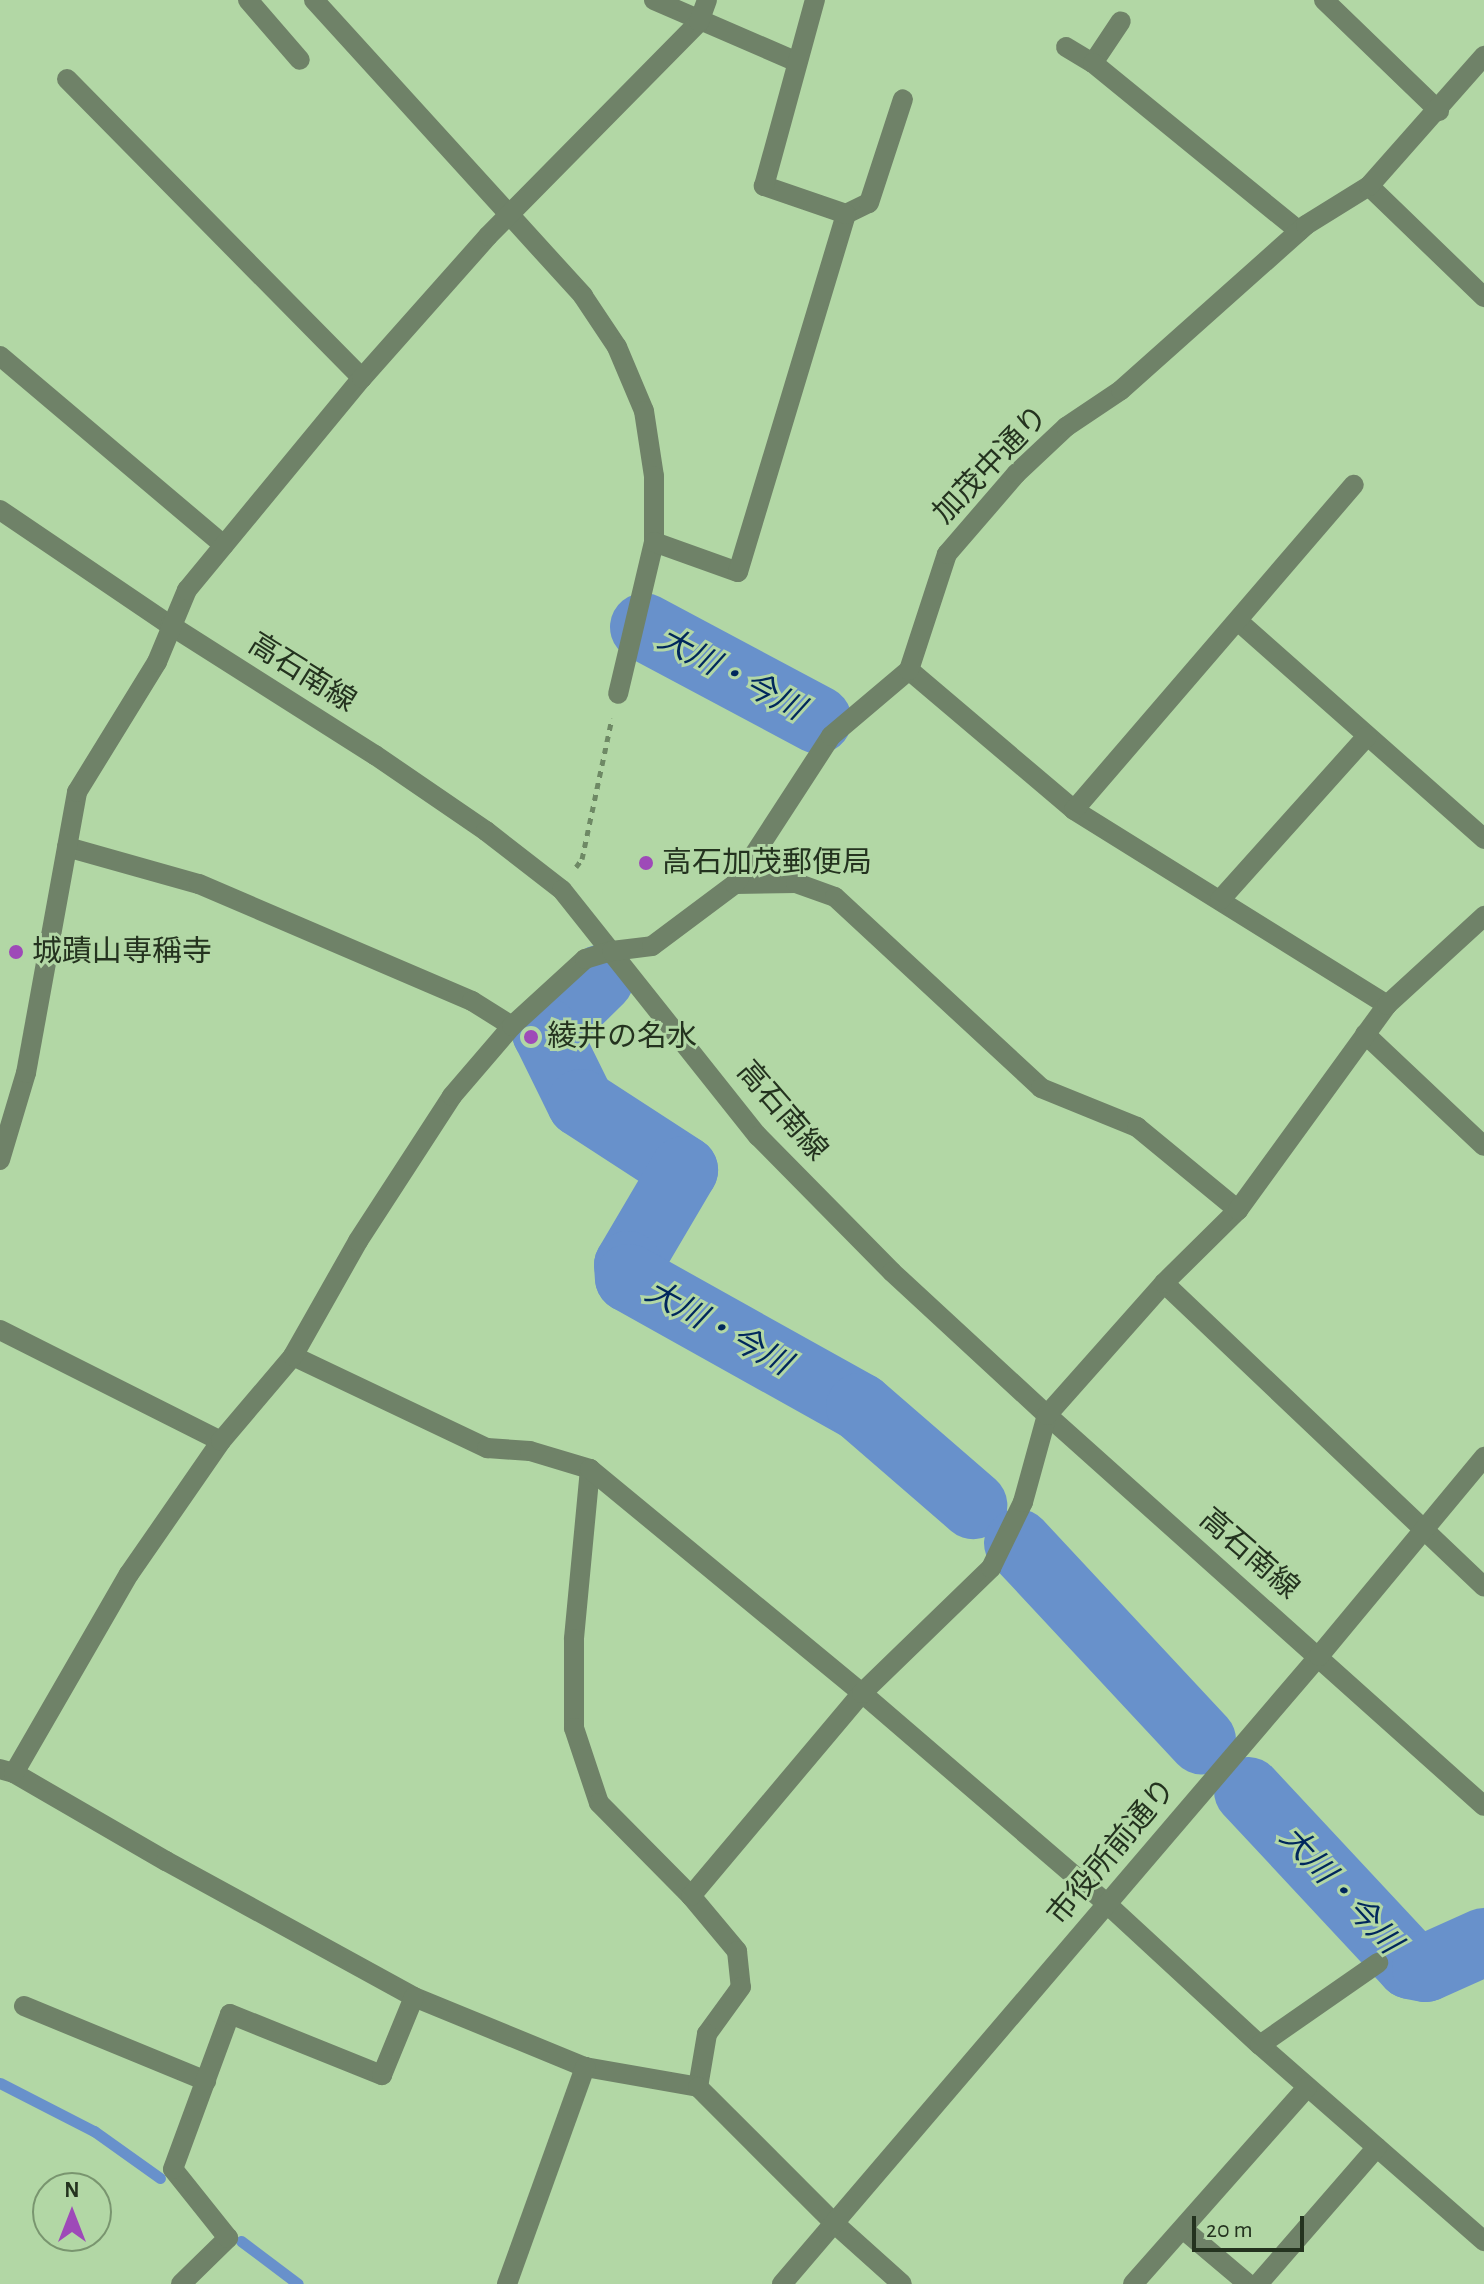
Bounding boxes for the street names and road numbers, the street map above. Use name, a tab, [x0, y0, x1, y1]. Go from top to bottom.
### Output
street label: 加茂中通り	[926, 399, 1056, 531]
street label: 高石南線	[242, 626, 362, 720]
street label: 高石南線	[729, 1054, 835, 1168]
street label: 高石南線	[1192, 1501, 1306, 1607]
street label: 市役所前通り	[1040, 1771, 1184, 1933]

